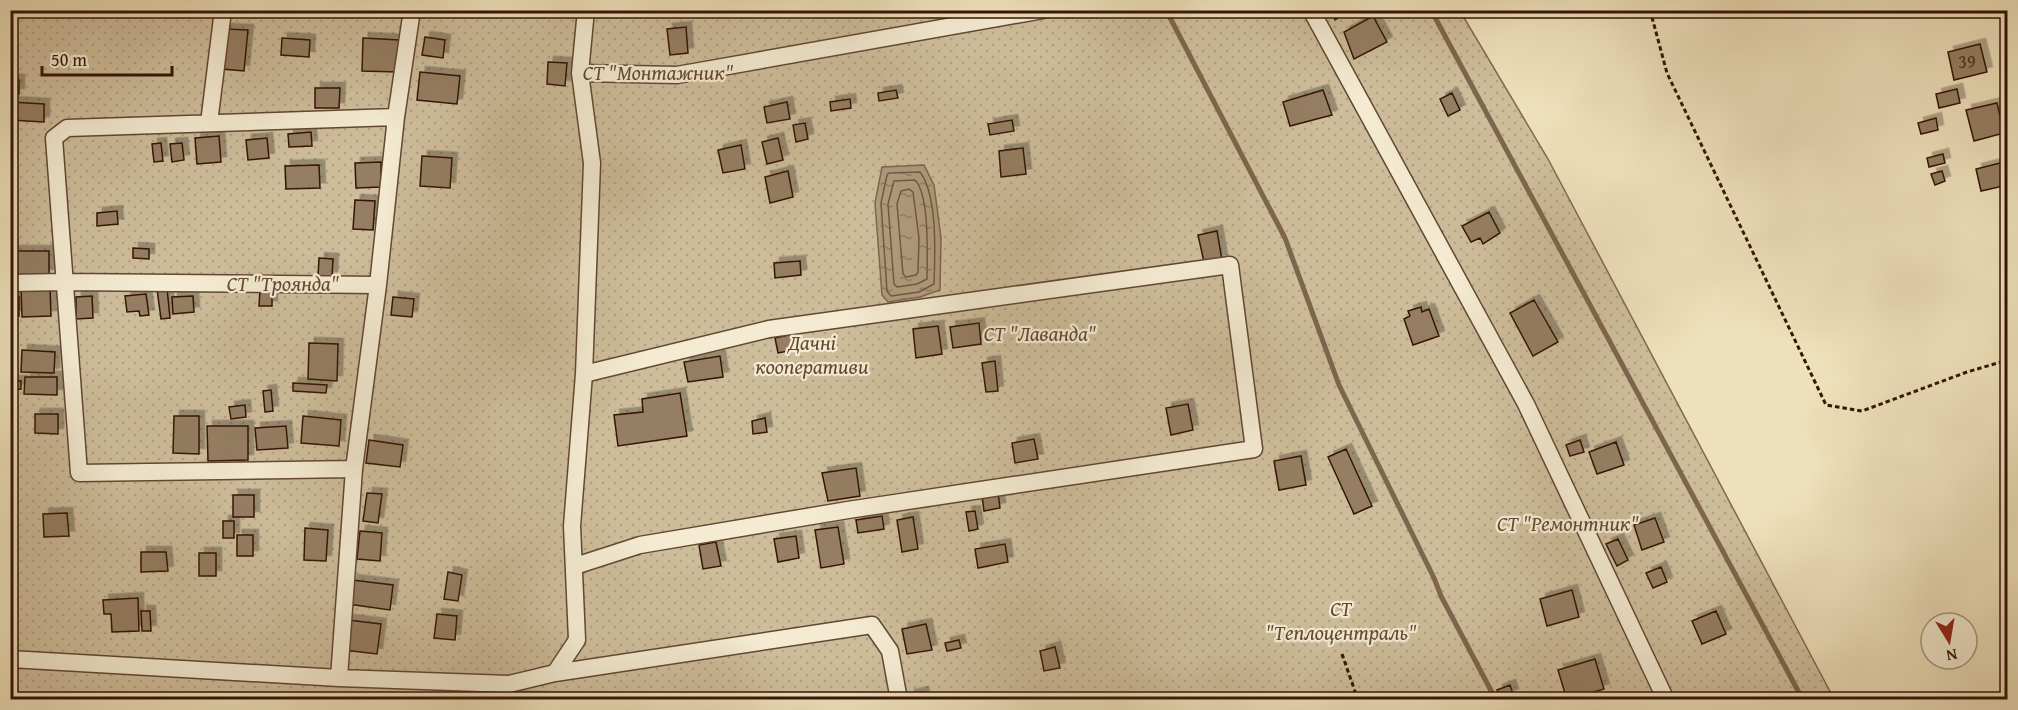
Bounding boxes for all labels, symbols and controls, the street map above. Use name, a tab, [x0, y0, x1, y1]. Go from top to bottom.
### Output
scale bar	[42, 39, 172, 77]
text: 50 m	[51, 46, 87, 73]
house number: 39	[1958, 48, 1976, 75]
park label: СТ "Монтажник"	[583, 57, 734, 88]
park label: СТ "Троянда"	[227, 268, 340, 299]
park label: СТ "Лаванда"	[984, 318, 1097, 349]
park label: Дачні кооперативи	[755, 327, 869, 382]
park label: СТ "Ремонтник"	[1497, 508, 1640, 539]
park label: СТ "Теплоцентраль"	[1265, 593, 1417, 648]
north arrow	[1919, 611, 1979, 671]
text: N	[1944, 643, 1959, 669]

